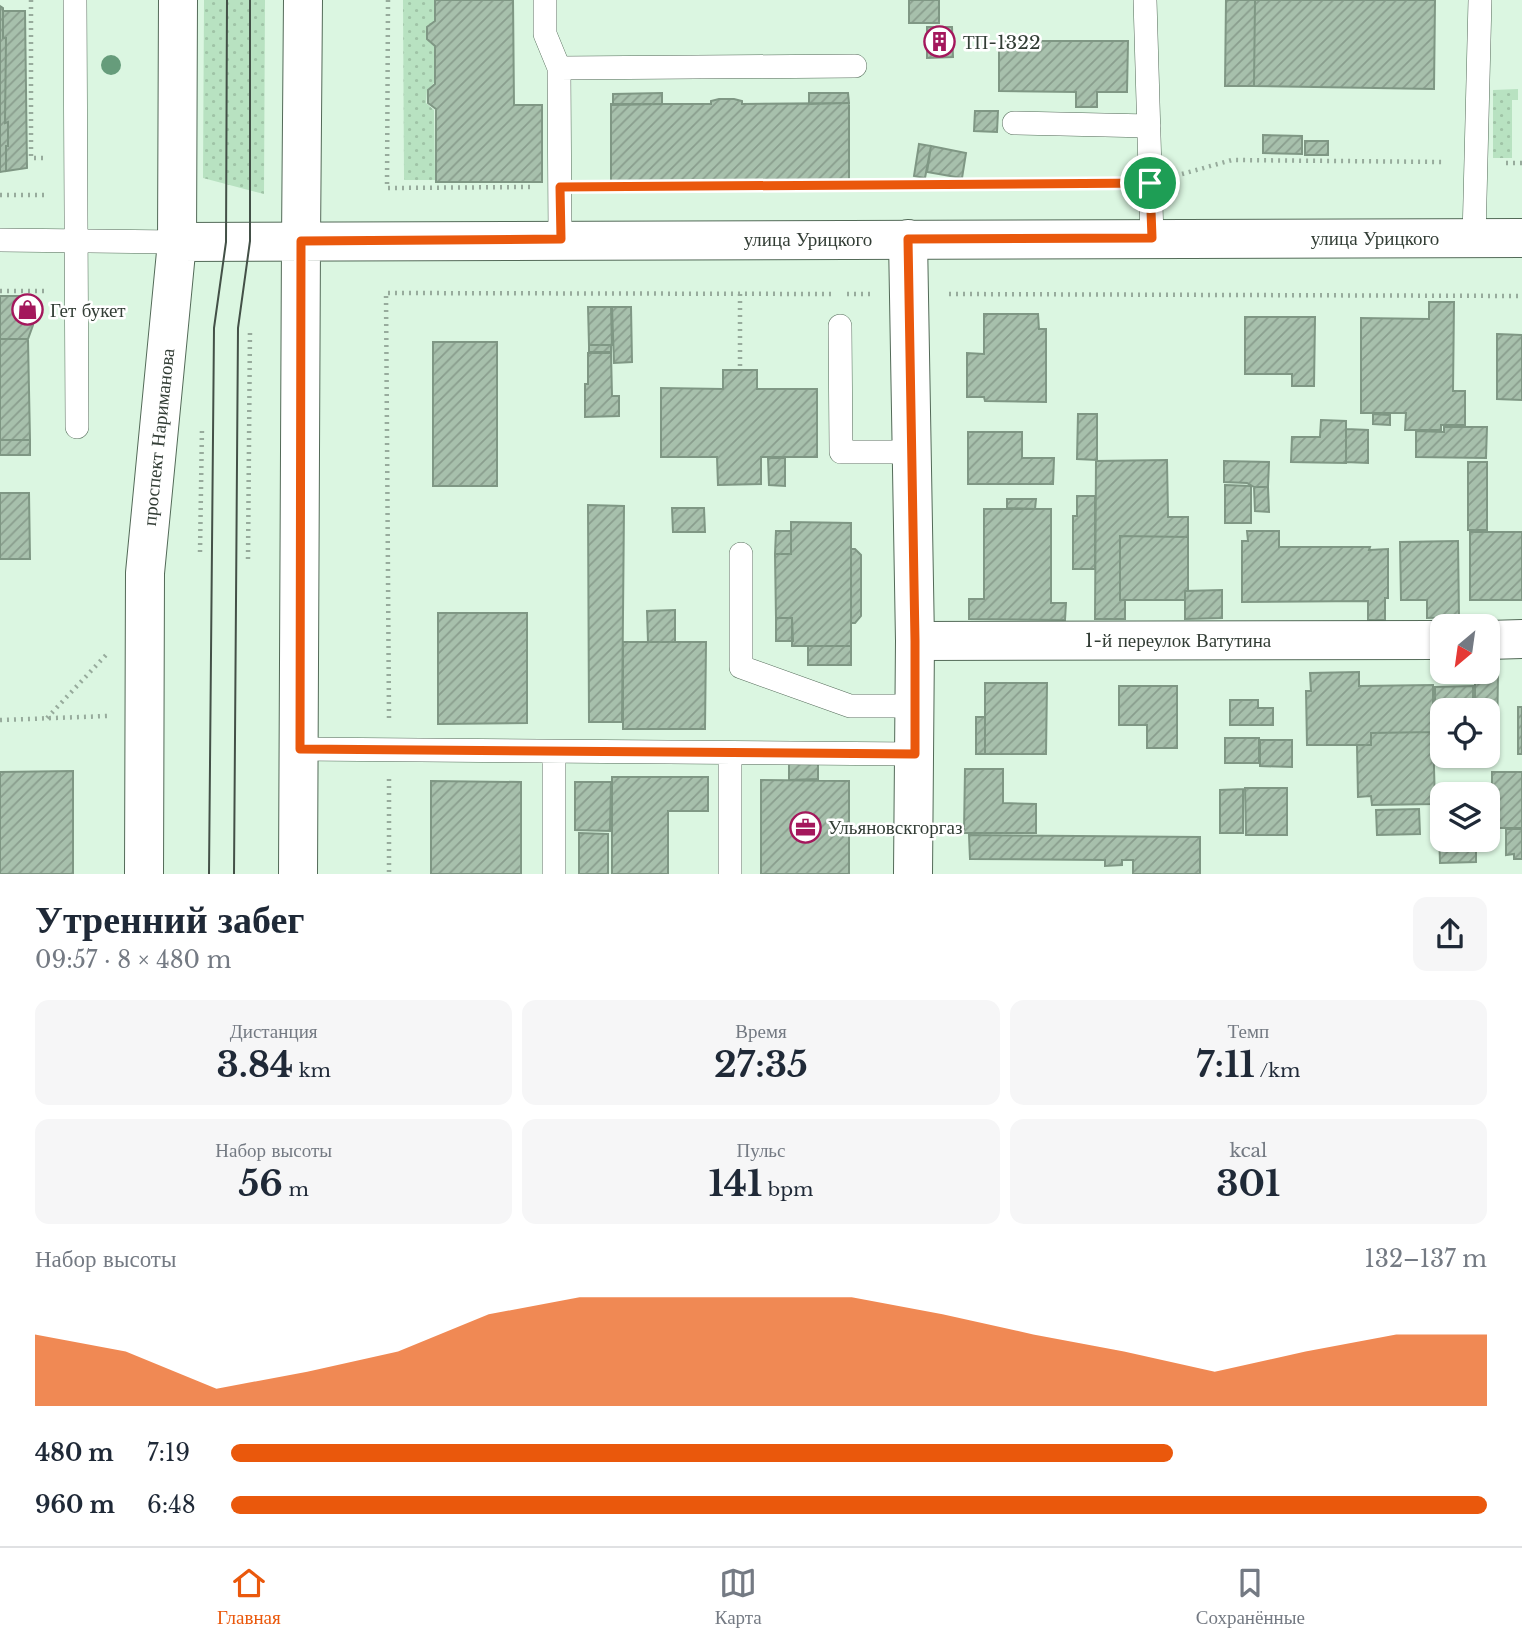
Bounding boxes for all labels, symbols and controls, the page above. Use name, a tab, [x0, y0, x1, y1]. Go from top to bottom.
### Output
building icon: ТП-1322	[923, 25, 957, 59]
place label: ТП-1322	[963, 31, 1041, 54]
pin	[1120, 153, 1180, 213]
icon: arrive	[1131, 164, 1169, 202]
street label: улица Урицкого	[1311, 227, 1439, 250]
street label: улица Урицкого	[744, 228, 872, 251]
shop icon: Гет букет	[10, 293, 44, 327]
place label: Гет букет	[50, 299, 126, 322]
street label: проспект Нариманова	[138, 347, 179, 527]
north arrow	[1430, 614, 1500, 684]
map controls	[1430, 614, 1500, 852]
street label: 1-й переулок Ватутина	[1085, 629, 1272, 652]
button: locate	[1430, 698, 1500, 768]
button: layers	[1430, 782, 1500, 852]
office icon: Ульяновскгоргаз	[788, 810, 822, 844]
place label: Ульяновскгоргаз	[828, 816, 962, 839]
text: Утренний забег	[35, 896, 305, 943]
button: share	[1413, 897, 1487, 971]
text: 09:57 · 8 × 480 m	[35, 946, 231, 974]
text: Дистанция	[230, 1020, 318, 1043]
text: Время	[735, 1020, 787, 1043]
text: Темп	[1228, 1020, 1269, 1043]
text: 3.84	[216, 1043, 293, 1086]
text: 27:35	[714, 1043, 808, 1086]
text: 7:11	[1196, 1043, 1255, 1086]
text: km	[293, 1059, 331, 1082]
text: /km	[1255, 1059, 1300, 1082]
text: Набор высоты	[215, 1139, 332, 1162]
text: Пульс	[737, 1139, 785, 1162]
text: kcal	[1229, 1139, 1267, 1162]
text: 56	[239, 1162, 283, 1205]
text: 141	[709, 1162, 762, 1205]
text: 301	[1216, 1162, 1280, 1205]
text: m	[283, 1178, 309, 1201]
text: bpm	[762, 1178, 813, 1201]
text: Набор высоты	[35, 1245, 176, 1273]
text: 132–137 m	[1365, 1245, 1487, 1273]
text: 480 m	[35, 1439, 114, 1467]
text: 7:19	[147, 1439, 190, 1467]
text: 960 m	[35, 1491, 115, 1519]
text: 6:48	[147, 1491, 196, 1519]
tab: Главная	[217, 1564, 281, 1629]
tab: Карта	[715, 1564, 762, 1629]
tab: Сохранённые	[1196, 1564, 1305, 1629]

